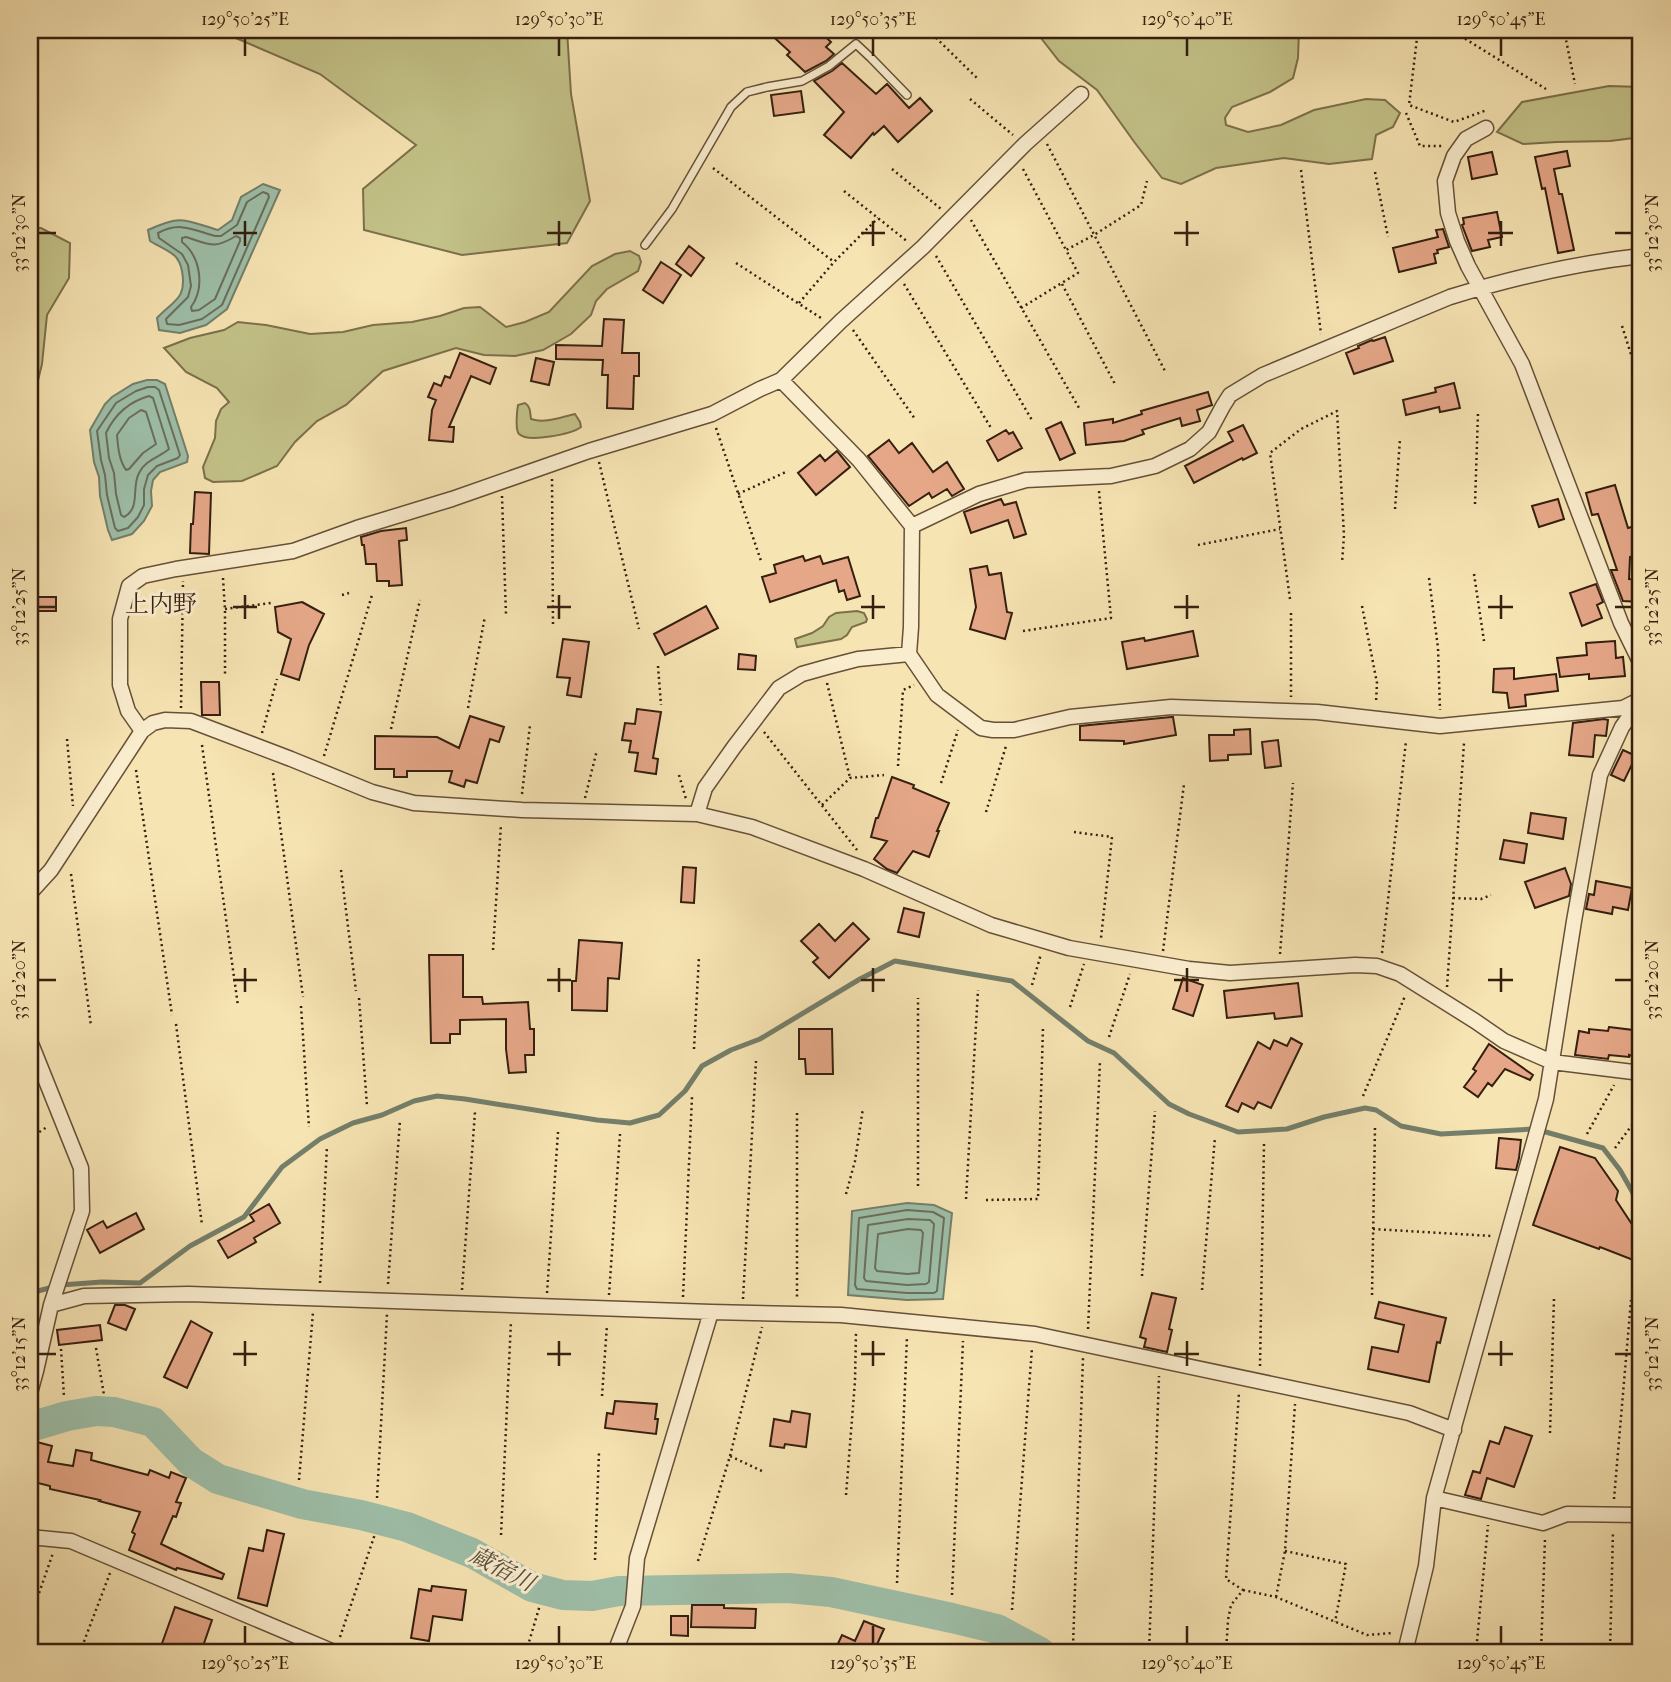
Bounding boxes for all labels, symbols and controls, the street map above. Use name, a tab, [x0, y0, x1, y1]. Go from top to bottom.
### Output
text: 129°50'25"E	[201, 9, 289, 30]
text: 129°50'30"E	[515, 9, 603, 30]
text: 129°50'35"E	[830, 9, 916, 30]
text: 129°50'40"E	[1141, 9, 1233, 30]
text: 129°50'45"E	[1456, 9, 1546, 30]
text: 33°12'30"N	[9, 193, 30, 272]
text: 33°12'30"N	[1642, 193, 1663, 272]
text: 33°12'25"N	[9, 567, 30, 646]
text: 33°12'25"N	[1642, 567, 1663, 646]
district label: 上内野	[125, 590, 197, 618]
text: 33°12'20"N	[9, 939, 30, 1020]
text: 33°12'20"N	[1642, 939, 1663, 1020]
text: 33°12'15"N	[9, 1316, 30, 1392]
text: 33°12'15"N	[1642, 1316, 1663, 1392]
water label: 蔵宿川	[465, 1541, 542, 1598]
text: 129°50'25"E	[201, 1653, 289, 1674]
text: 129°50'30"E	[515, 1653, 603, 1674]
text: 129°50'35"E	[830, 1653, 916, 1674]
text: 129°50'40"E	[1141, 1653, 1233, 1674]
text: 129°50'45"E	[1456, 1653, 1546, 1674]

